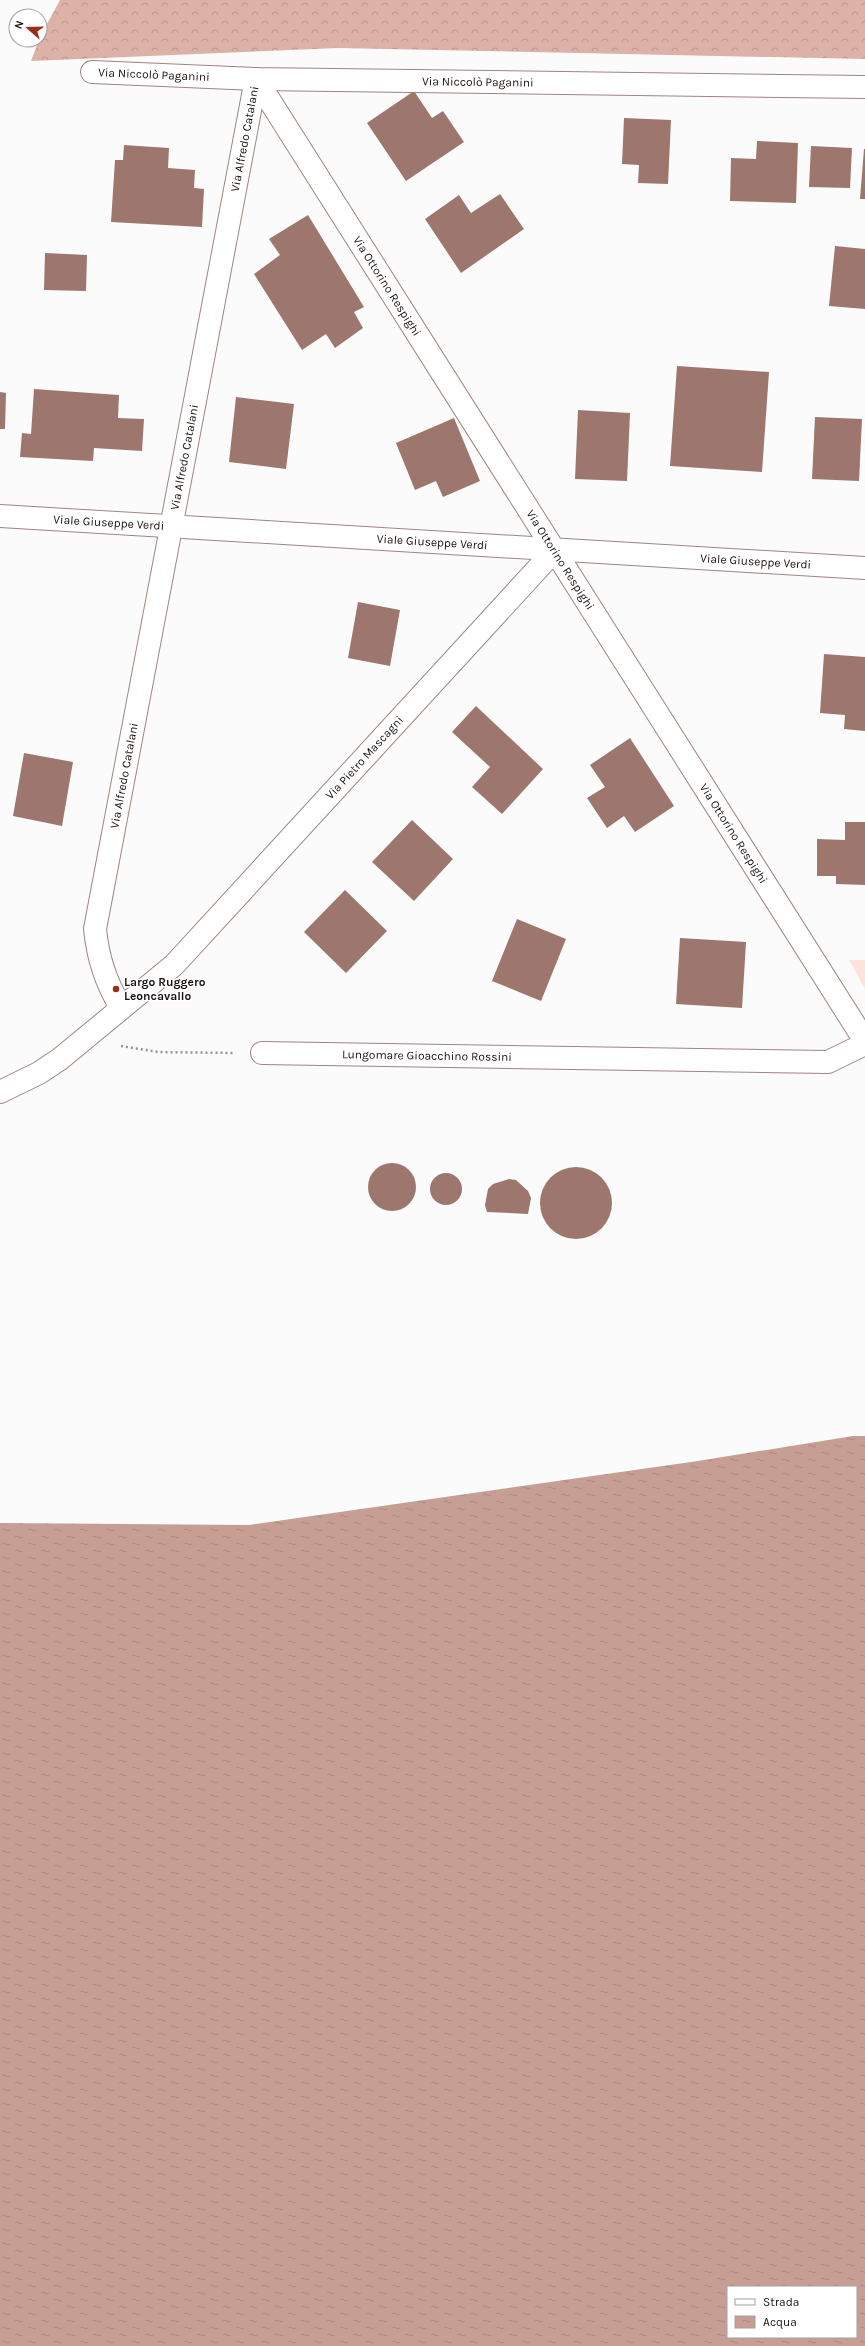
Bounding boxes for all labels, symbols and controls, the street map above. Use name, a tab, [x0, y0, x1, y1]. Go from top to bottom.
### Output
north arrow	[8, 8, 48, 48]
text: N	[12, 19, 27, 31]
street label: Via Niccolò Paganini	[98, 65, 210, 84]
street label: Via Niccolò Paganini	[422, 74, 534, 90]
street label: Via Alfredo Catalani	[228, 85, 262, 193]
street label: Via Ottorino Respighi	[350, 233, 424, 339]
street label: Via Alfredo Catalani	[168, 403, 201, 511]
street label: Via Ottorino Respighi	[523, 507, 597, 612]
street label: Viale Giuseppe Verdi	[53, 512, 165, 533]
street label: Viale Giuseppe Verdi	[376, 532, 488, 552]
street label: Viale Giuseppe Verdi	[700, 551, 812, 572]
street label: Via Pietro Mascagni	[323, 713, 406, 802]
street label: Via Alfredo Catalani	[107, 722, 141, 830]
street label: Via Ottorino Respighi	[697, 781, 771, 886]
place label: Largo Ruggero Leoncavallo	[124, 975, 206, 1003]
marker: Largo Ruggero Leoncavallo	[111, 984, 121, 994]
street label: Lungomare Gioacchino Rossini	[342, 1047, 512, 1064]
legend	[727, 2286, 857, 2338]
text: Strada	[763, 2295, 799, 2309]
text: Acqua	[763, 2315, 797, 2329]

